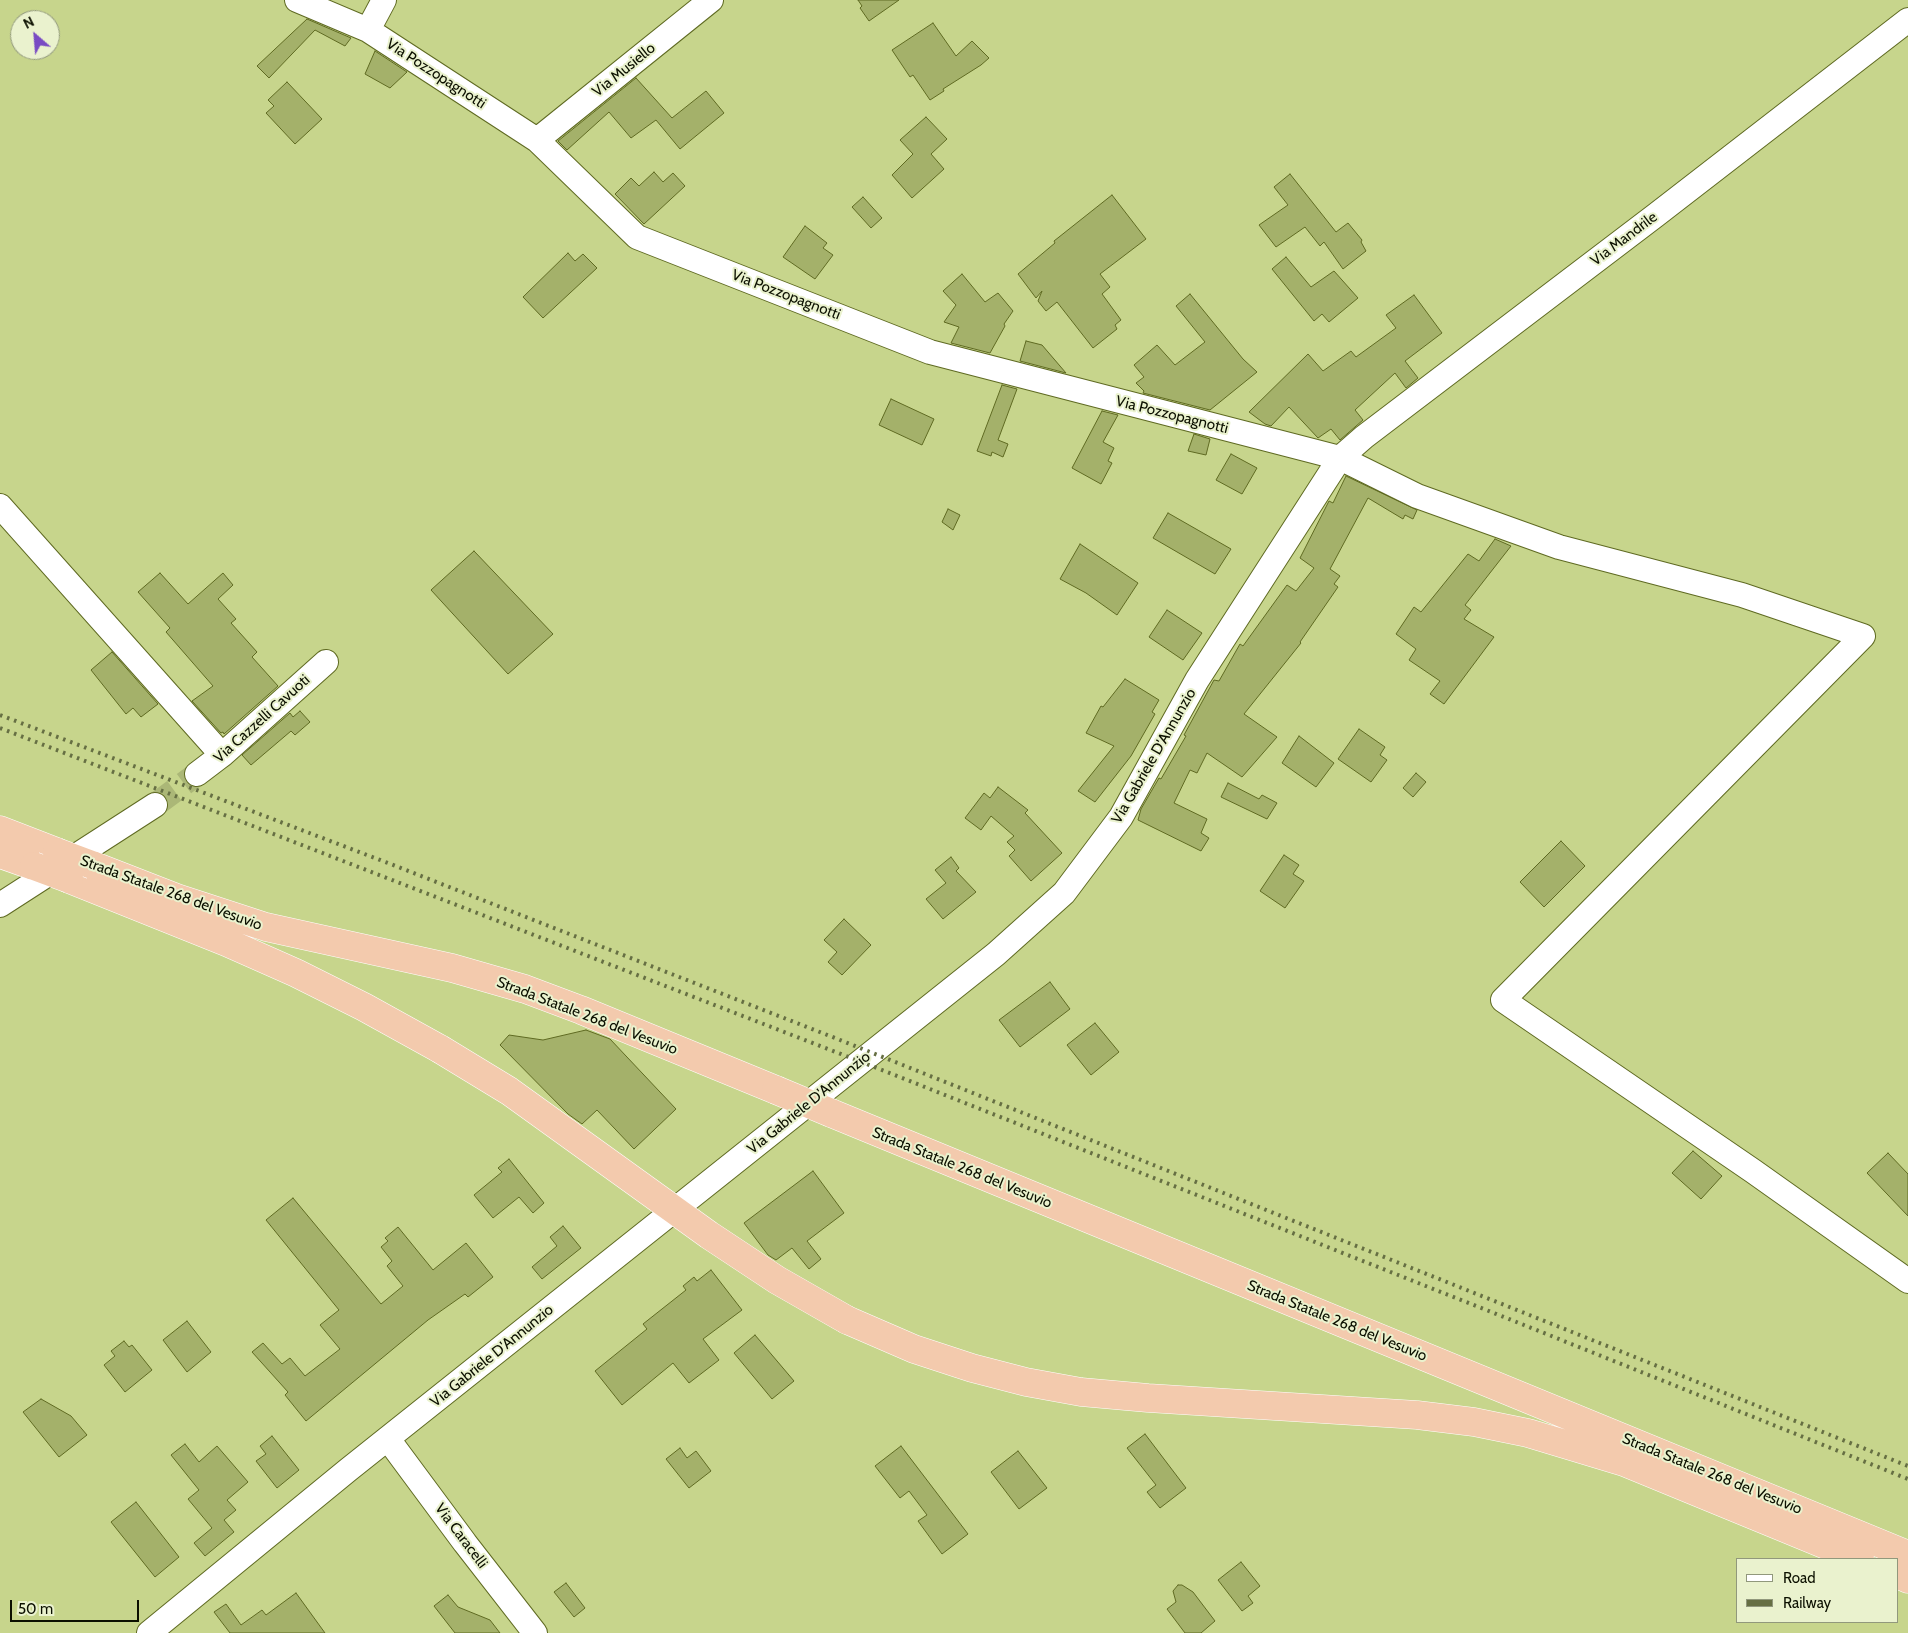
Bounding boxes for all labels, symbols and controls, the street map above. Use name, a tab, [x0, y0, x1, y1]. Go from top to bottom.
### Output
north arrow	[10, 10, 60, 60]
text: N	[20, 12, 37, 33]
street label: Via Pozzopagnotti	[383, 35, 489, 113]
street label: Via Musiello	[589, 39, 659, 101]
street label: Via Mandrile	[1587, 208, 1661, 270]
street label: Via Pozzopagnotti	[729, 266, 843, 324]
street label: Via Pozzopagnotti	[1114, 392, 1230, 438]
street label: Via Cazzelli Cavuoti	[210, 671, 314, 767]
street label: Via Gabriele D'Annunzio	[1108, 685, 1200, 827]
street label: Strada Statale 268 del Vesuvio	[78, 852, 264, 934]
street label: Strada Statale 268 del Vesuvio	[494, 973, 680, 1059]
street label: Via Gabriele D'Annunzio	[744, 1048, 874, 1158]
street label: Strada Statale 268 del Vesuvio	[869, 1124, 1055, 1212]
street label: Strada Statale 268 del Vesuvio	[1244, 1277, 1430, 1365]
street label: Via Gabriele D'Annunzio	[427, 1301, 557, 1411]
street label: Strada Statale 268 del Vesuvio	[1619, 1430, 1805, 1518]
street label: Via Caracelli	[431, 1500, 491, 1572]
legend	[1736, 1558, 1898, 1623]
text: Road	[1783, 1569, 1816, 1587]
scale bar	[12, 1590, 141, 1622]
text: Railway	[1783, 1594, 1831, 1612]
text: 50 m	[18, 1600, 53, 1618]

